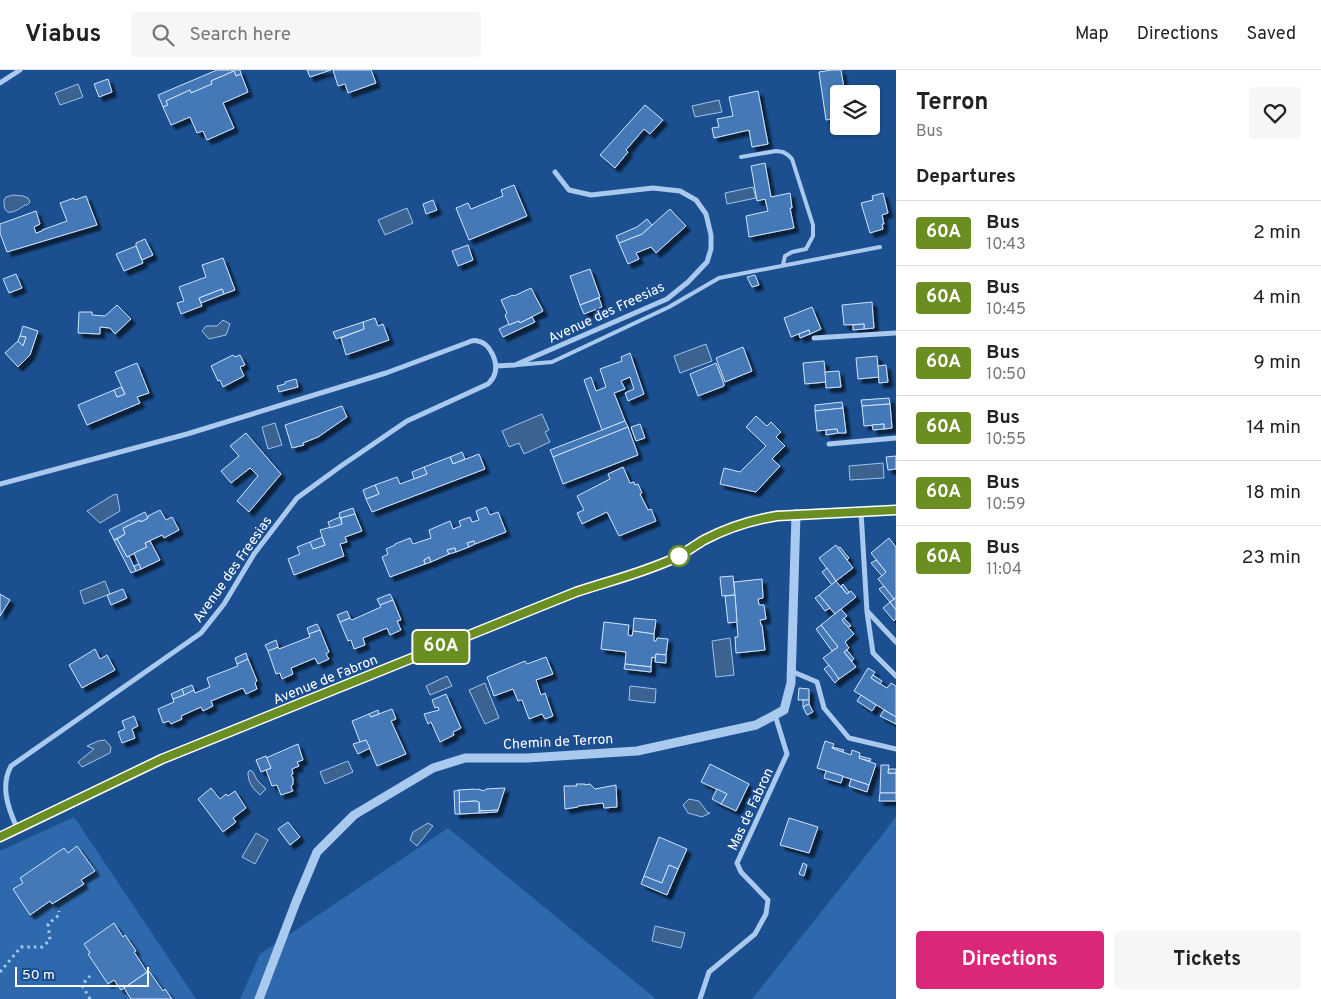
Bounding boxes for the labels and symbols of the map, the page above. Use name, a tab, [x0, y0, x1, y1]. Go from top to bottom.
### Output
street label: Avenue des Freesias	[546, 279, 667, 348]
street label: Avenue des Freesias	[190, 513, 276, 626]
unlabelled marker	[668, 545, 690, 567]
line badge: 60A	[412, 631, 470, 663]
street label: Avenue de Fabron	[271, 652, 380, 709]
street label: Chemin de Terron	[503, 731, 614, 754]
street label: Mas de Fabron	[725, 766, 778, 854]
scale bar	[15, 964, 149, 987]

